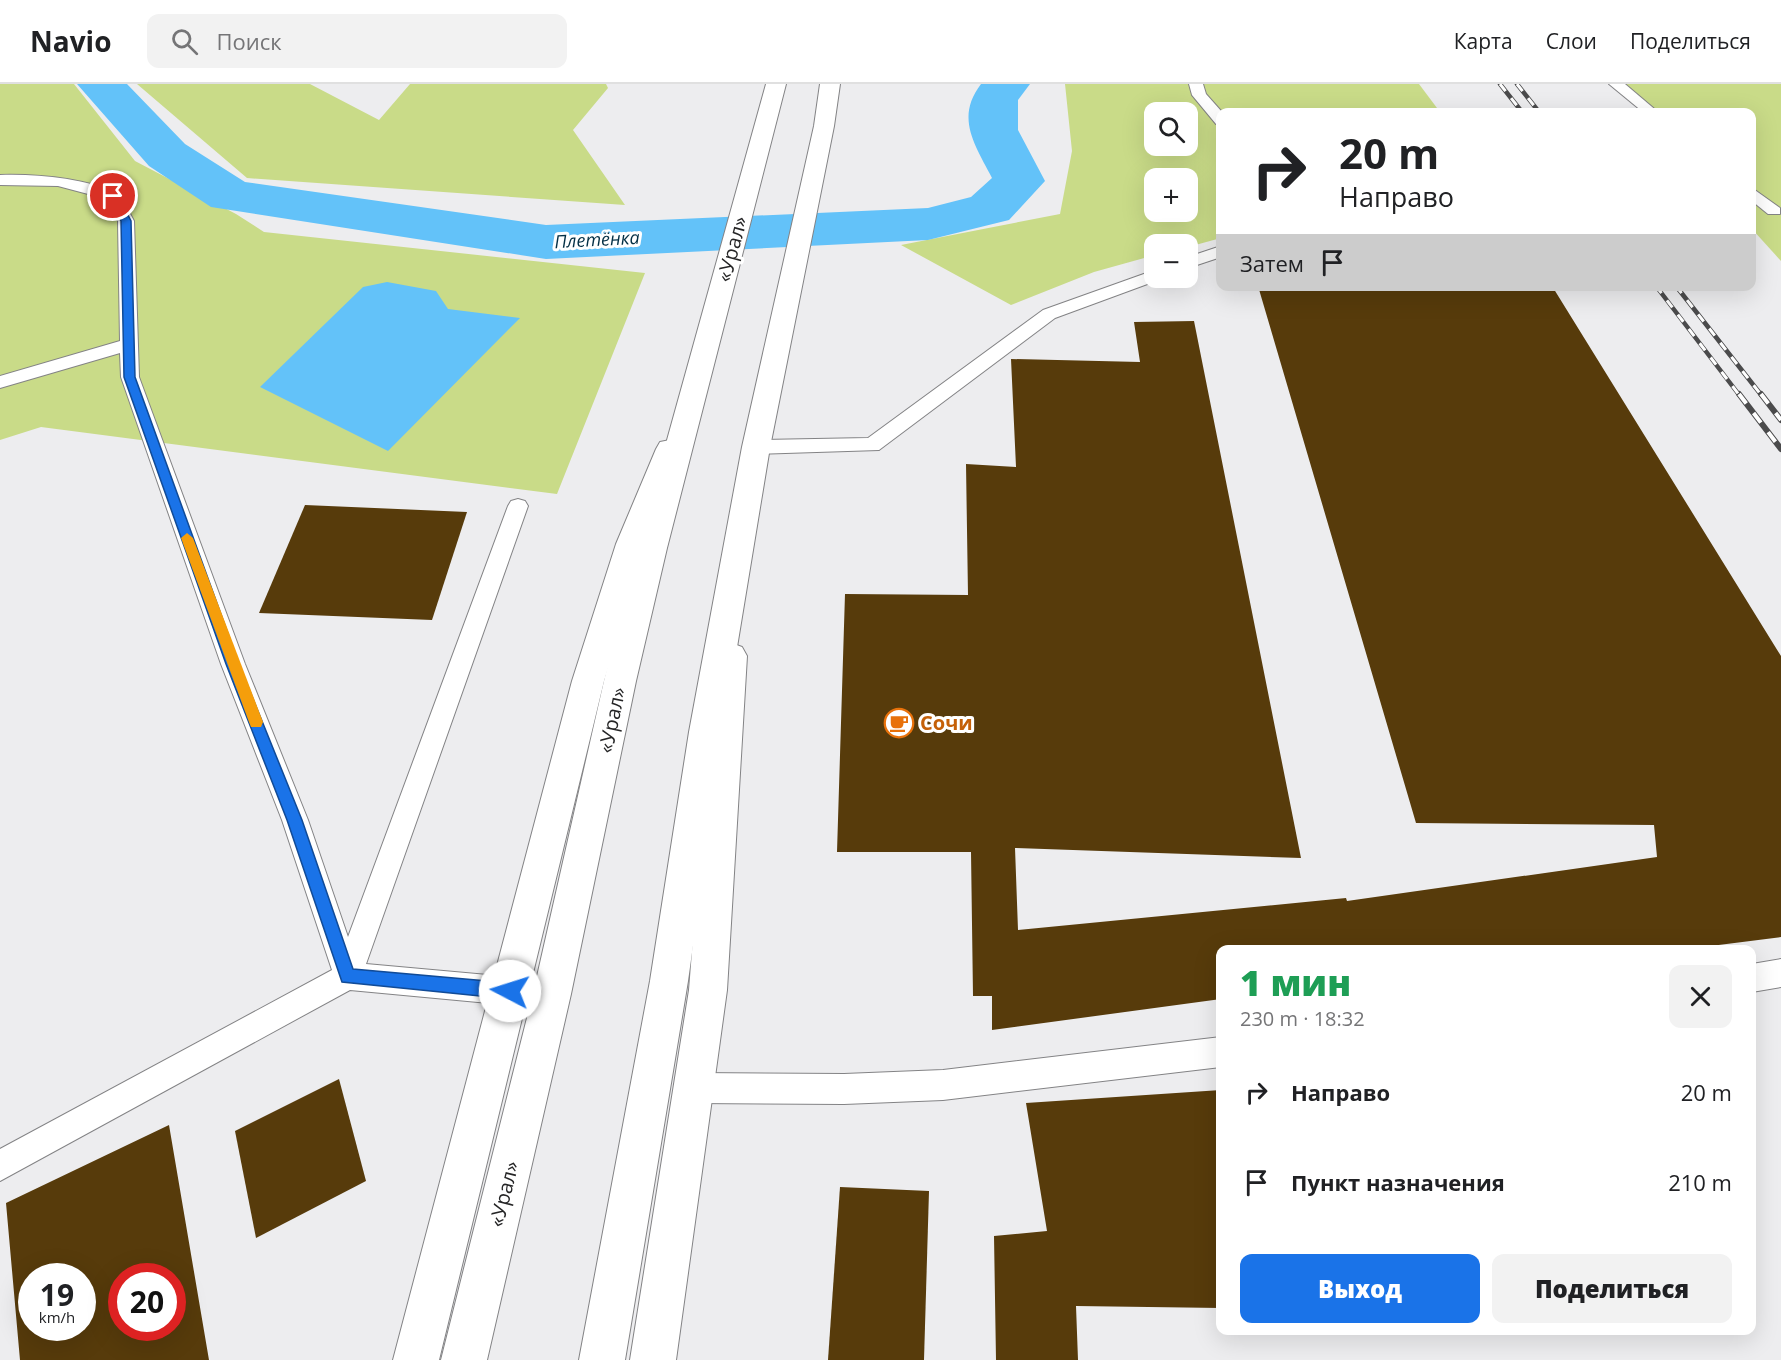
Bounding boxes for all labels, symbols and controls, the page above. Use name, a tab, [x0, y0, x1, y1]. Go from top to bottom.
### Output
search box	[147, 14, 567, 68]
text: Navio	[30, 22, 111, 60]
icon: search	[168, 25, 201, 58]
text: Поиск	[216, 26, 282, 56]
text: Карта	[1454, 27, 1513, 55]
text: Слои	[1546, 27, 1597, 55]
text: Поделиться	[1630, 27, 1751, 55]
map controls	[1144, 102, 1198, 288]
button: search	[1144, 102, 1198, 156]
text: 20 m	[1339, 124, 1439, 181]
icon: right	[1240, 132, 1318, 210]
button: +	[1144, 168, 1198, 222]
pin	[87, 170, 138, 221]
text: Направо	[1339, 178, 1454, 215]
icon: arrive	[96, 179, 129, 212]
street label: «Урал»	[710, 213, 753, 285]
water label: Плетёнка	[554, 225, 640, 253]
button: −	[1144, 234, 1198, 288]
icon: arrive	[1316, 246, 1349, 279]
text: Затем	[1240, 248, 1304, 278]
street label: «Урал»	[591, 684, 632, 755]
cafe icon: Сочи	[883, 707, 915, 739]
place label: Сочи	[920, 709, 973, 736]
text: 1 мин	[1240, 958, 1351, 1007]
position arrow	[478, 959, 542, 1023]
button: close	[1669, 965, 1732, 1028]
text: 230 m · 18:32	[1240, 1005, 1365, 1032]
icon: right	[1240, 1076, 1273, 1109]
text: Направо	[1291, 1077, 1390, 1107]
text: 20 m	[1681, 1077, 1732, 1107]
street label: «Урал»	[482, 1158, 525, 1230]
icon: arrive	[1240, 1166, 1273, 1199]
text: Пункт назначения	[1291, 1167, 1505, 1197]
text: 210 m	[1668, 1167, 1732, 1197]
button: Выход	[1240, 1254, 1480, 1323]
button: Поделиться	[1492, 1254, 1732, 1323]
speed limit sign: 20	[108, 1263, 186, 1341]
text: 19	[40, 1274, 74, 1315]
text: km/h	[39, 1307, 75, 1327]

